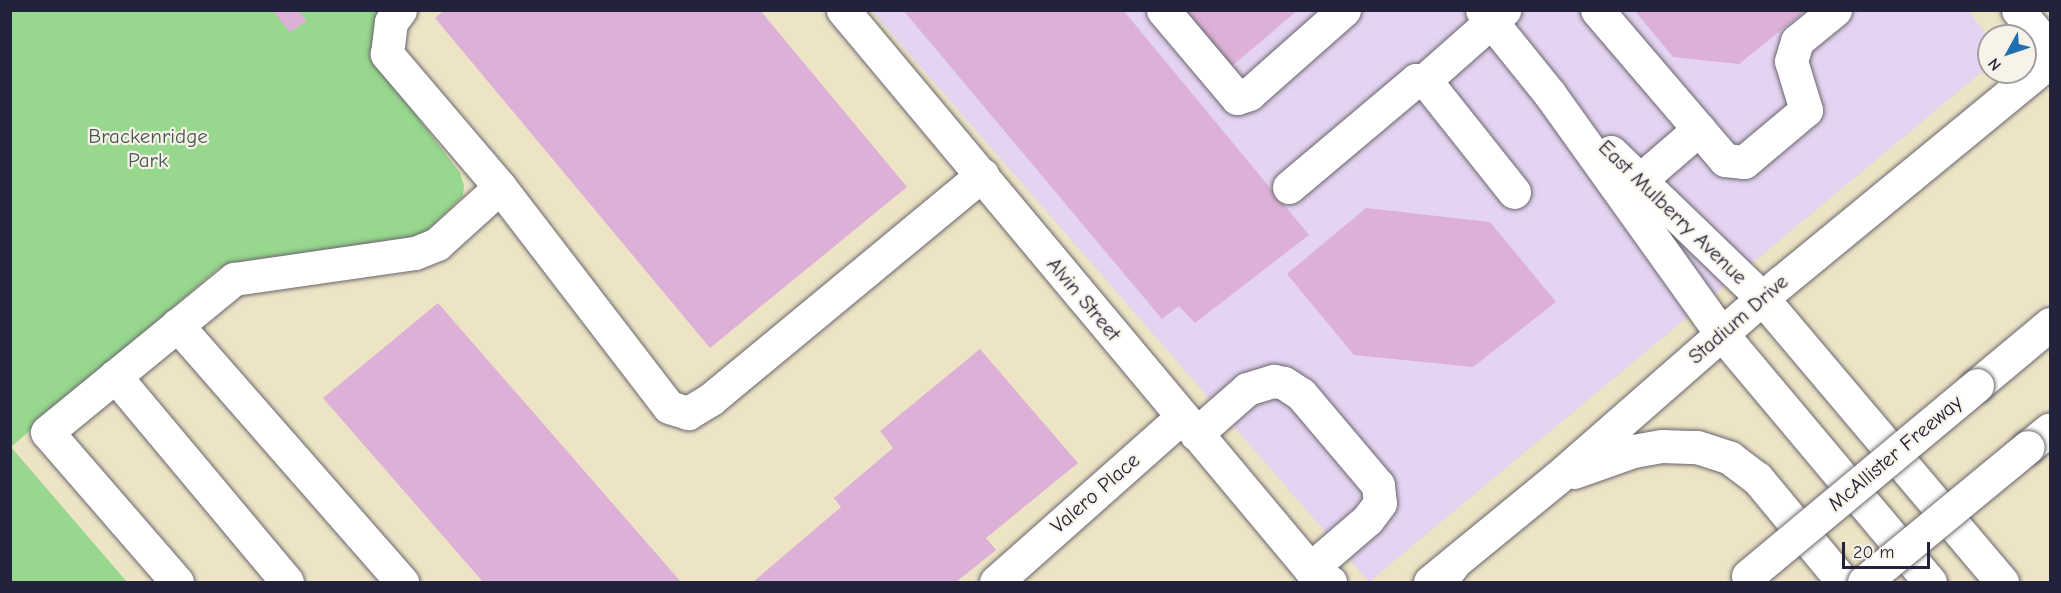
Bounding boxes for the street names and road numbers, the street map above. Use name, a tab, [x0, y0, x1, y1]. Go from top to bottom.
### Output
street label: East Mulberry Avenue	[1593, 135, 1753, 289]
street label: Alvin Street	[1042, 252, 1126, 346]
street label: Stadium Drive	[1683, 269, 1793, 369]
street label: McAllister Freeway	[1823, 390, 1967, 516]
street label: Valero Place	[1045, 447, 1145, 539]

